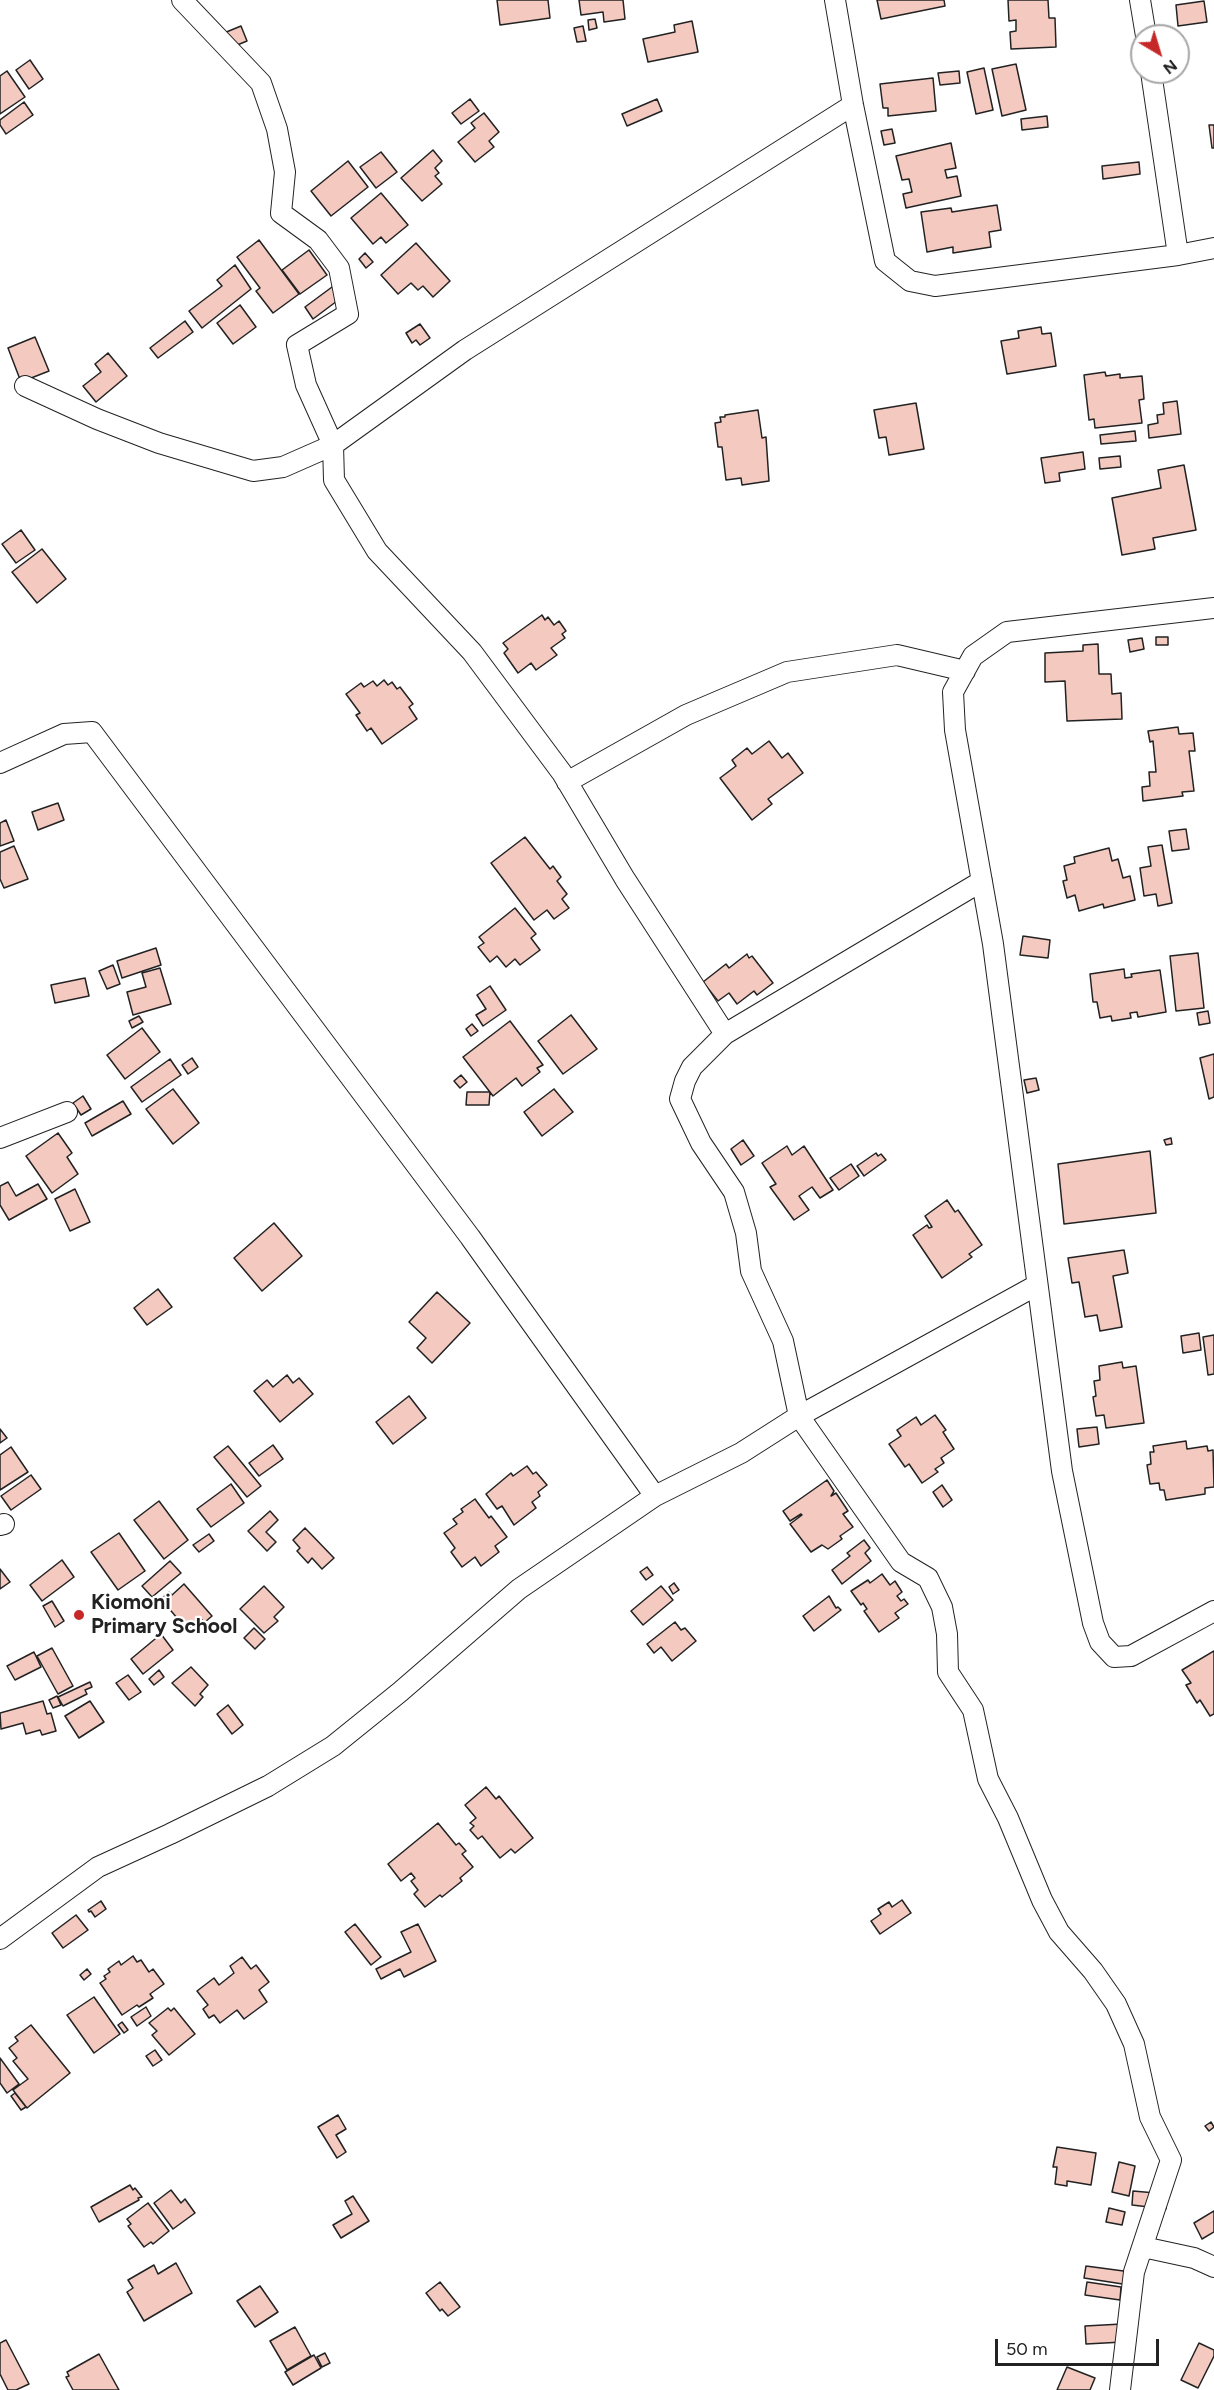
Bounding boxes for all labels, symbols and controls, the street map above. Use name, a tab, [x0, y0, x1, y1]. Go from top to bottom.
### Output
north arrow	[1130, 24, 1190, 84]
text: N	[1159, 56, 1181, 78]
place label: Kiomoni Primary School	[91, 1590, 237, 1640]
marker: Kiomoni Primary School	[72, 1608, 86, 1622]
scale bar	[998, 2327, 1162, 2365]
text: 50 m	[1006, 2338, 1048, 2360]

